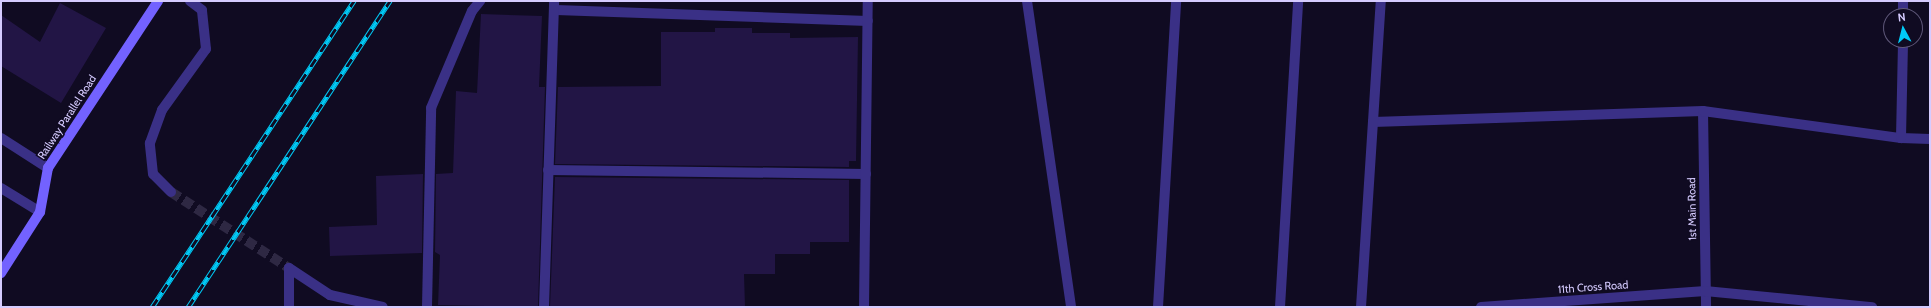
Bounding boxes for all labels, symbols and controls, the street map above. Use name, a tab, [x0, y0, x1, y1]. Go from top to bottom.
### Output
north arrow	[1883, 8, 1923, 48]
text: N	[1897, 10, 1906, 25]
street label: Railway Parallel Road	[35, 73, 99, 161]
street label: 1st Main Road	[1685, 177, 1699, 241]
street label: 11th Cross Road	[1557, 278, 1629, 296]

